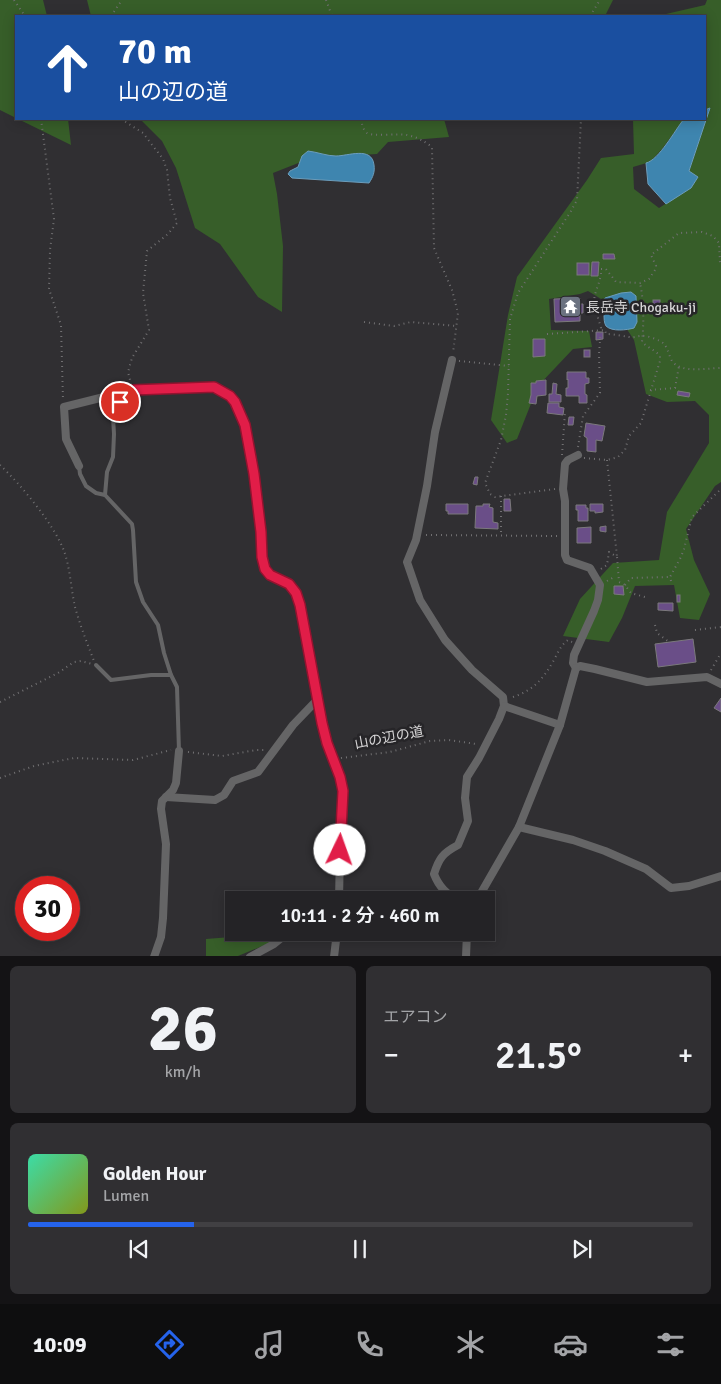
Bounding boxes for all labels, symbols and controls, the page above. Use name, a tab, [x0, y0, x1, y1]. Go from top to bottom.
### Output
text: 70 m	[118, 30, 192, 73]
icon: ahead	[35, 35, 100, 100]
text: 山の辺の道	[118, 78, 228, 105]
temple icon: 長岳寺 Chogaku-ji	[558, 295, 582, 319]
place label: 長岳寺 Chogaku-ji	[586, 299, 696, 316]
pin	[99, 381, 141, 423]
icon: arrive	[106, 388, 134, 416]
street label: 山の辺の道	[353, 722, 425, 753]
position arrow	[313, 823, 365, 875]
speed limit sign: 30	[15, 876, 80, 941]
text: 10:11 · 2 分 · 460 m	[281, 904, 439, 928]
text: 26	[148, 989, 218, 1069]
text: エアコン	[384, 1007, 448, 1027]
text: 21.5°	[495, 1032, 582, 1079]
text: −	[384, 1038, 399, 1072]
text: +	[678, 1038, 693, 1072]
text: km/h	[165, 1062, 201, 1082]
text: Golden Hour	[103, 1162, 206, 1186]
text: Lumen	[103, 1186, 149, 1206]
icon: previous	[125, 1235, 153, 1263]
icon: pause	[346, 1235, 374, 1263]
icon: next	[568, 1235, 596, 1263]
icon: directions	[152, 1327, 187, 1362]
icon: music	[252, 1327, 287, 1362]
icon: phone	[352, 1327, 387, 1362]
icon: climate	[453, 1327, 488, 1362]
icon: car	[553, 1327, 588, 1362]
icon: filters	[653, 1327, 688, 1362]
text: 10:09	[33, 1331, 87, 1358]

